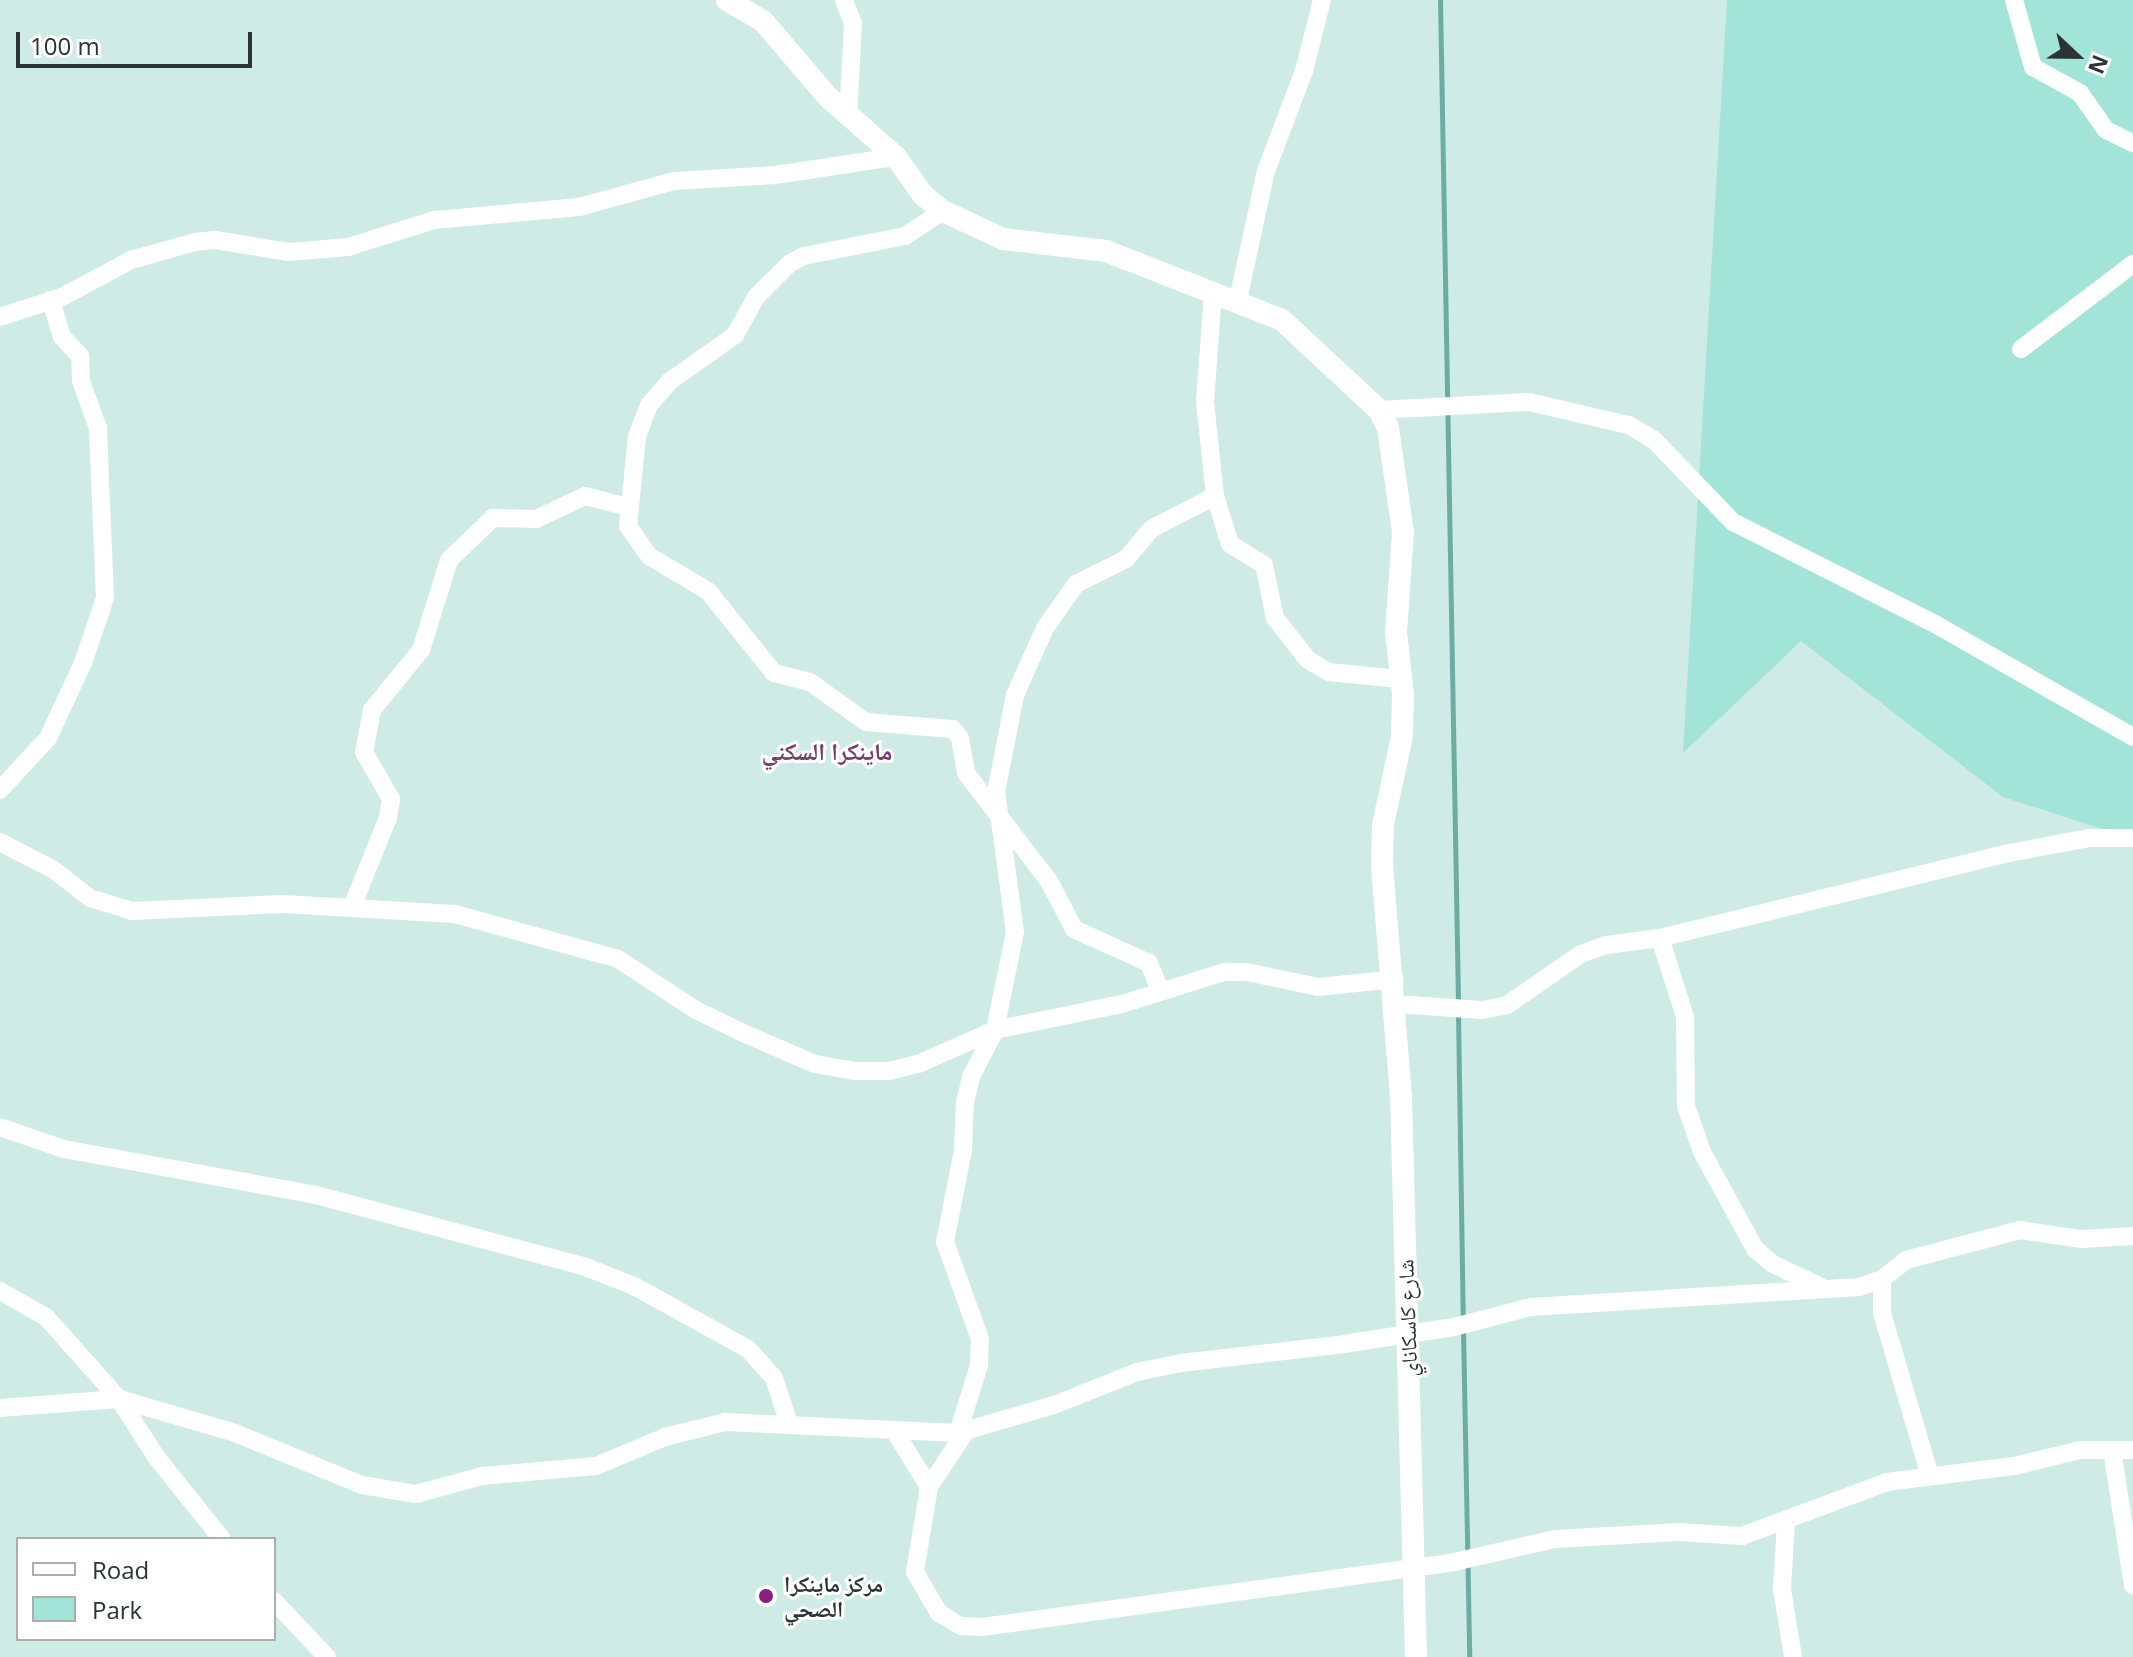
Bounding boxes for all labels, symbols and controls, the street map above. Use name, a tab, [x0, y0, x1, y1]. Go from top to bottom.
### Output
scale bar	[20, 16, 256, 66]
north arrow	[2037, 16, 2117, 96]
text: 100 m	[30, 29, 100, 62]
text: N	[2082, 51, 2117, 79]
district label: ماينكرا السكني	[762, 737, 892, 765]
street label: شارع كاسكاناي	[1392, 1259, 1422, 1377]
legend	[16, 1537, 276, 1641]
text: Road	[92, 1553, 149, 1586]
place label: مركز ماينكرا الصحي	[784, 1570, 883, 1622]
marker: مركز ماينكرا الصحي	[755, 1585, 777, 1607]
text: Park	[92, 1593, 142, 1626]

